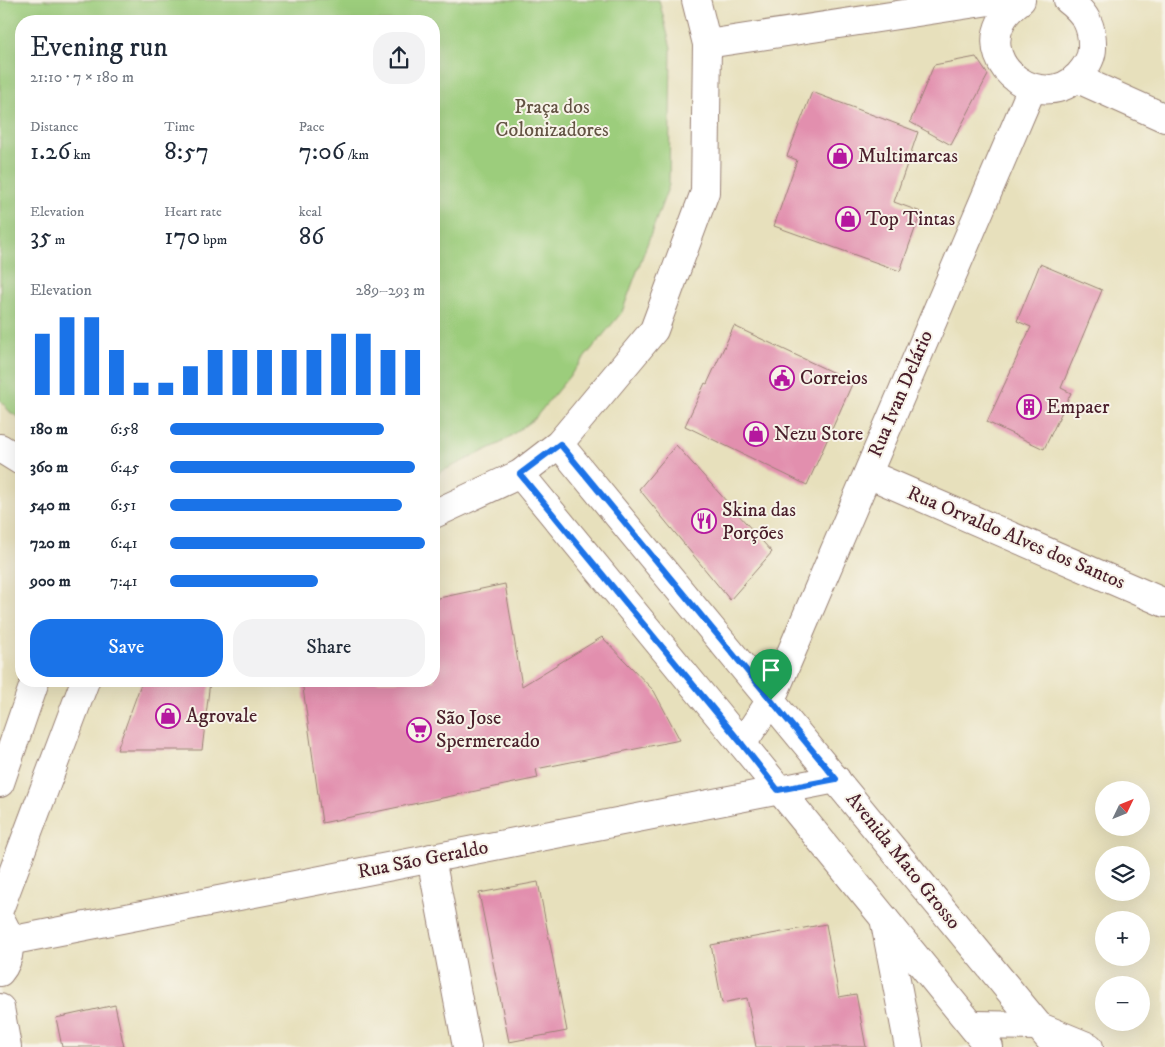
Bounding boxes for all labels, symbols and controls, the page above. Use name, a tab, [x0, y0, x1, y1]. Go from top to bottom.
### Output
text: Evening run	[30, 30, 168, 65]
button: share	[373, 32, 425, 84]
text: 21:10 · 7 × 180 m	[30, 67, 134, 87]
park label: Praça dos Colonizadores	[495, 95, 609, 143]
text: Distance	[30, 118, 78, 136]
text: Time	[164, 118, 195, 136]
text: Pace	[299, 118, 325, 136]
text: 1.26	[30, 136, 70, 167]
text: 8:57	[164, 136, 209, 167]
text: 7:06	[299, 136, 345, 167]
shop icon: Multimarcas	[827, 143, 853, 169]
place label: Multimarcas	[858, 144, 958, 169]
text: km	[70, 146, 91, 164]
text: /km	[345, 146, 369, 164]
text: Elevation	[30, 203, 84, 221]
text: Heart rate	[164, 203, 222, 221]
text: kcal	[299, 203, 322, 221]
shop icon: Top Tintas	[835, 206, 861, 232]
place label: Top Tintas	[866, 207, 956, 232]
text: 35	[30, 221, 52, 252]
text: 170	[164, 221, 200, 252]
text: 86	[299, 221, 324, 252]
text: m	[52, 231, 65, 249]
text: bpm	[200, 231, 227, 249]
text: Elevation	[30, 280, 92, 300]
text: 289–293 m	[355, 280, 425, 300]
street label: Rua Ivan Delário	[863, 327, 939, 461]
public building icon: Correios	[769, 365, 795, 391]
place label: Correios	[800, 366, 868, 391]
building icon: Empaer	[1016, 394, 1042, 420]
place label: Empaer	[1046, 395, 1110, 420]
text: 180 m	[30, 419, 68, 439]
text: 6:58	[110, 419, 138, 439]
shop icon: Nezu Store	[743, 421, 769, 447]
place label: Nezu Store	[774, 422, 863, 447]
text: 360 m	[30, 457, 68, 477]
text: 6:45	[110, 457, 140, 477]
street label: Rua Orvaldo Alves dos Santos	[903, 481, 1129, 595]
text: 540 m	[30, 495, 70, 515]
text: 6:51	[110, 495, 136, 515]
place label: Skina das Porções	[722, 498, 796, 546]
restaurant icon: Skina das Porções	[691, 508, 717, 534]
text: 720 m	[30, 533, 70, 553]
text: 6:41	[110, 533, 138, 553]
text: 900 m	[30, 571, 71, 591]
text: 7:41	[110, 571, 138, 591]
button: Save	[30, 619, 223, 677]
button: Share	[233, 619, 425, 677]
pin	[750, 649, 792, 700]
icon: arrive	[757, 656, 785, 684]
shop icon: Agrovale	[155, 703, 181, 729]
place label: Agrovale	[186, 704, 257, 729]
place label: São Jose Spermercado	[436, 706, 540, 754]
supermarket icon: São Jose Spermercado	[406, 717, 432, 743]
north arrow	[1095, 781, 1150, 836]
map controls	[1095, 781, 1150, 1031]
street label: Avenida Mato Grosso	[840, 787, 966, 935]
street label: Rua São Geraldo	[356, 835, 490, 885]
button: layers	[1095, 846, 1150, 901]
button: +	[1095, 911, 1150, 966]
button: −	[1095, 976, 1150, 1031]

